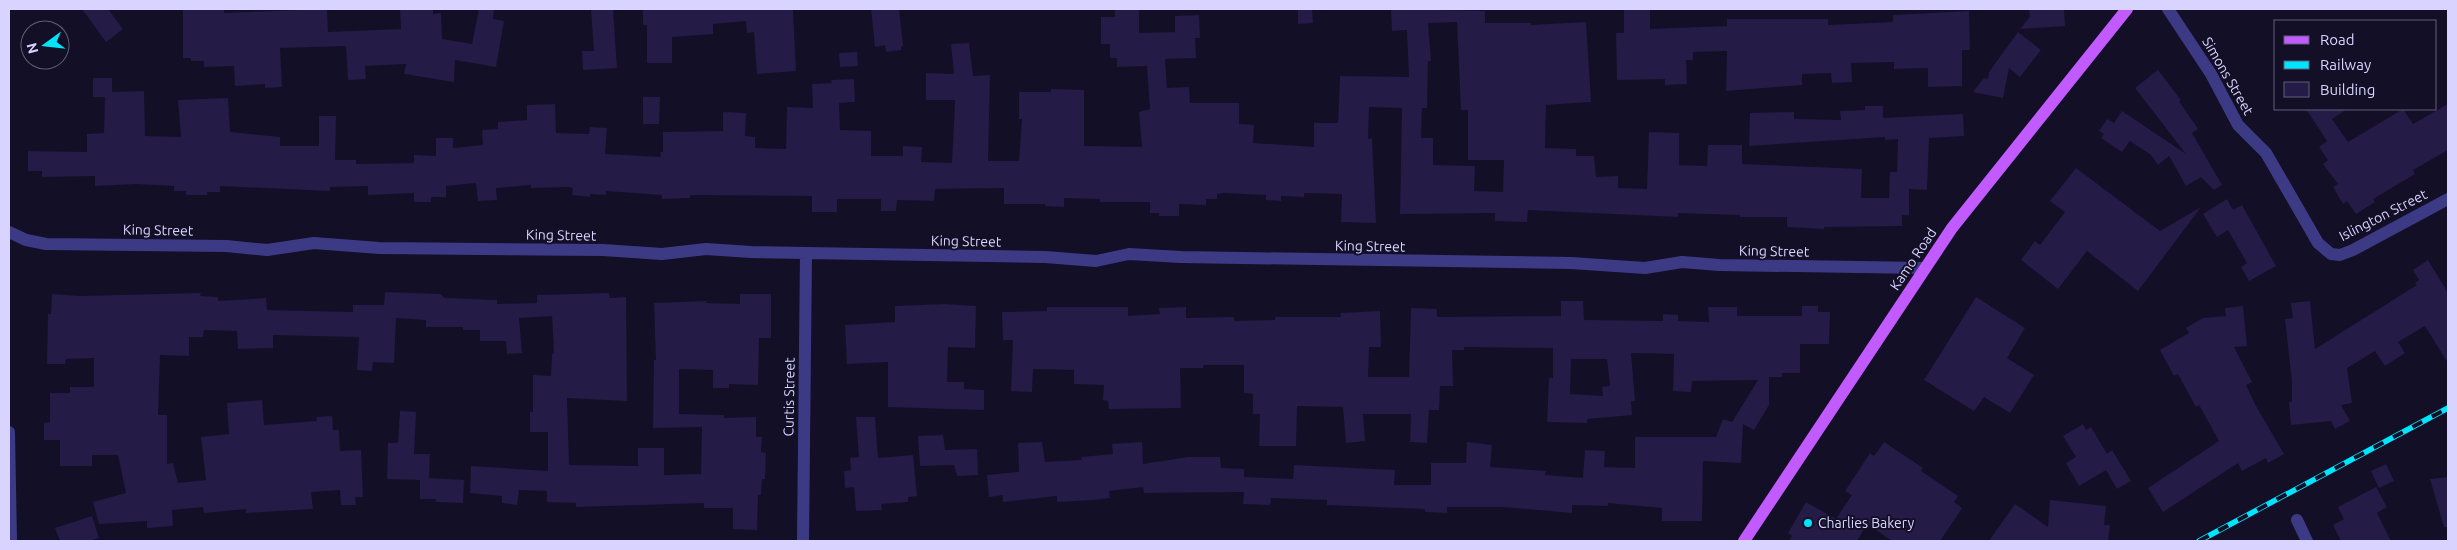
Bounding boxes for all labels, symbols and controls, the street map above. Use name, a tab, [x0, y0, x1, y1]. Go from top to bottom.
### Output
north arrow	[20, 20, 70, 70]
legend	[2274, 20, 2437, 110]
text: Road	[2320, 31, 2355, 48]
street label: Simons Street	[2199, 34, 2257, 118]
text: N	[23, 41, 42, 55]
text: Railway	[2320, 56, 2371, 73]
text: Building	[2320, 81, 2375, 98]
street label: Islington Street	[2336, 186, 2430, 244]
street label: King Street	[123, 221, 194, 239]
street label: Kamo Road	[1886, 225, 1940, 293]
street label: King Street	[526, 226, 597, 244]
street label: King Street	[931, 232, 1002, 250]
street label: King Street	[1335, 237, 1406, 255]
street label: King Street	[1739, 242, 1810, 260]
street label: Curtis Street	[780, 357, 798, 437]
place label: Charlies Bakery	[1818, 515, 1914, 531]
marker: Charlies Bakery	[1802, 517, 1814, 529]

